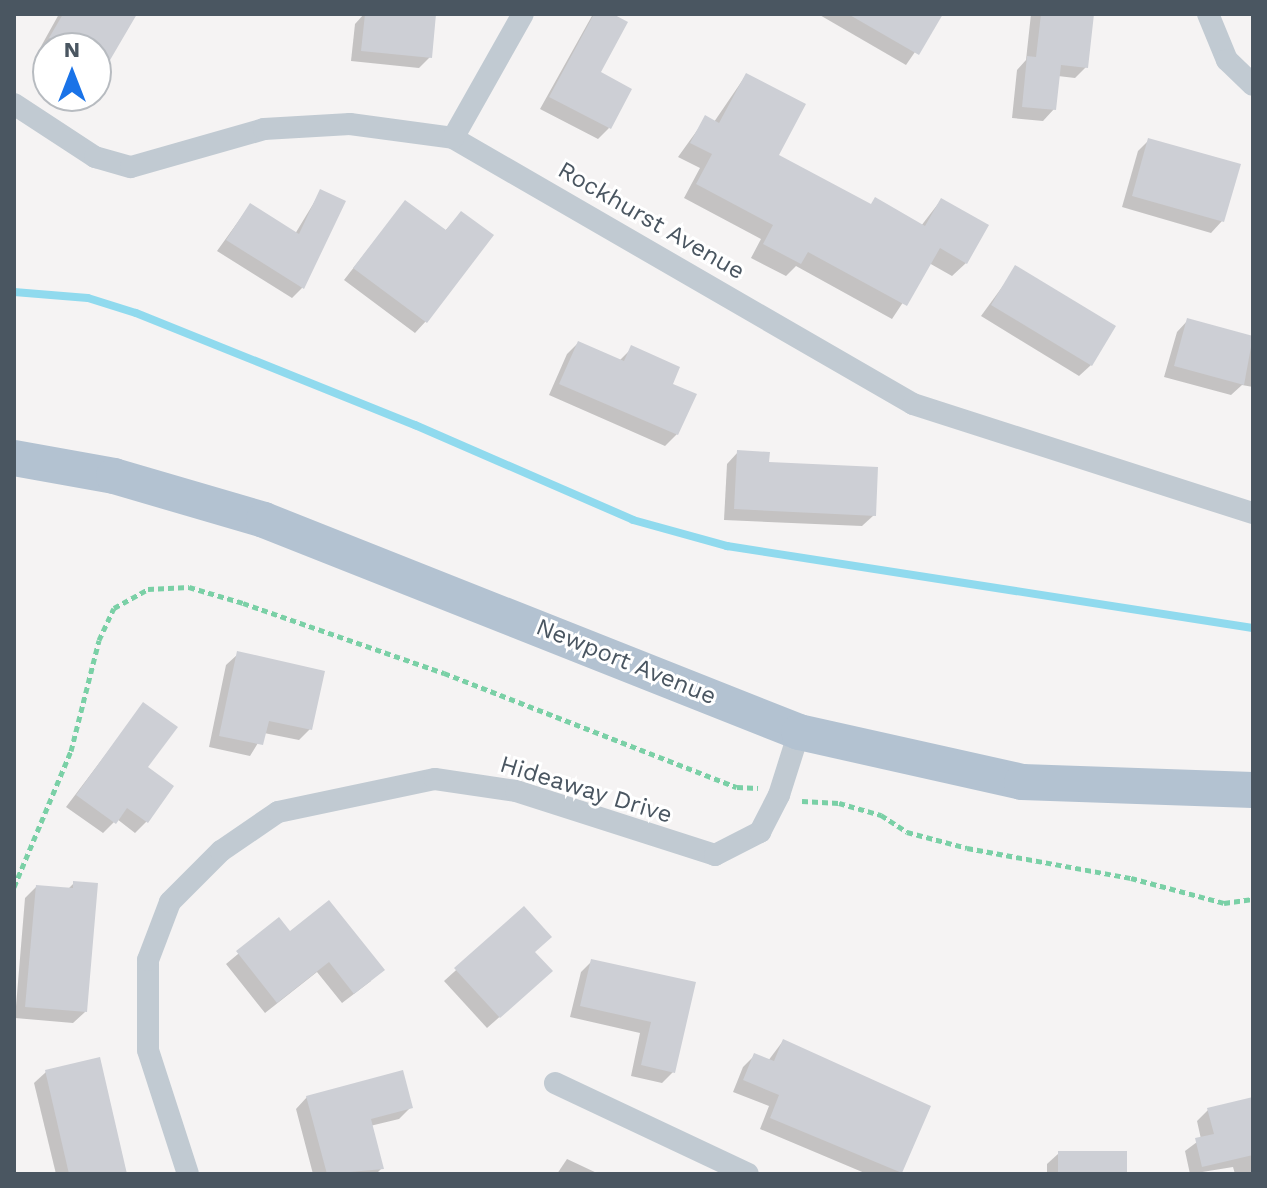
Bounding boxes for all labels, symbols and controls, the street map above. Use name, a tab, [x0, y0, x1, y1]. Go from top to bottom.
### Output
north arrow	[32, 32, 112, 112]
text: N	[64, 37, 80, 62]
street label: Rockhurst Avenue	[552, 156, 750, 286]
street label: Newport Avenue	[531, 613, 721, 711]
street label: Hideaway Drive	[496, 750, 676, 830]

